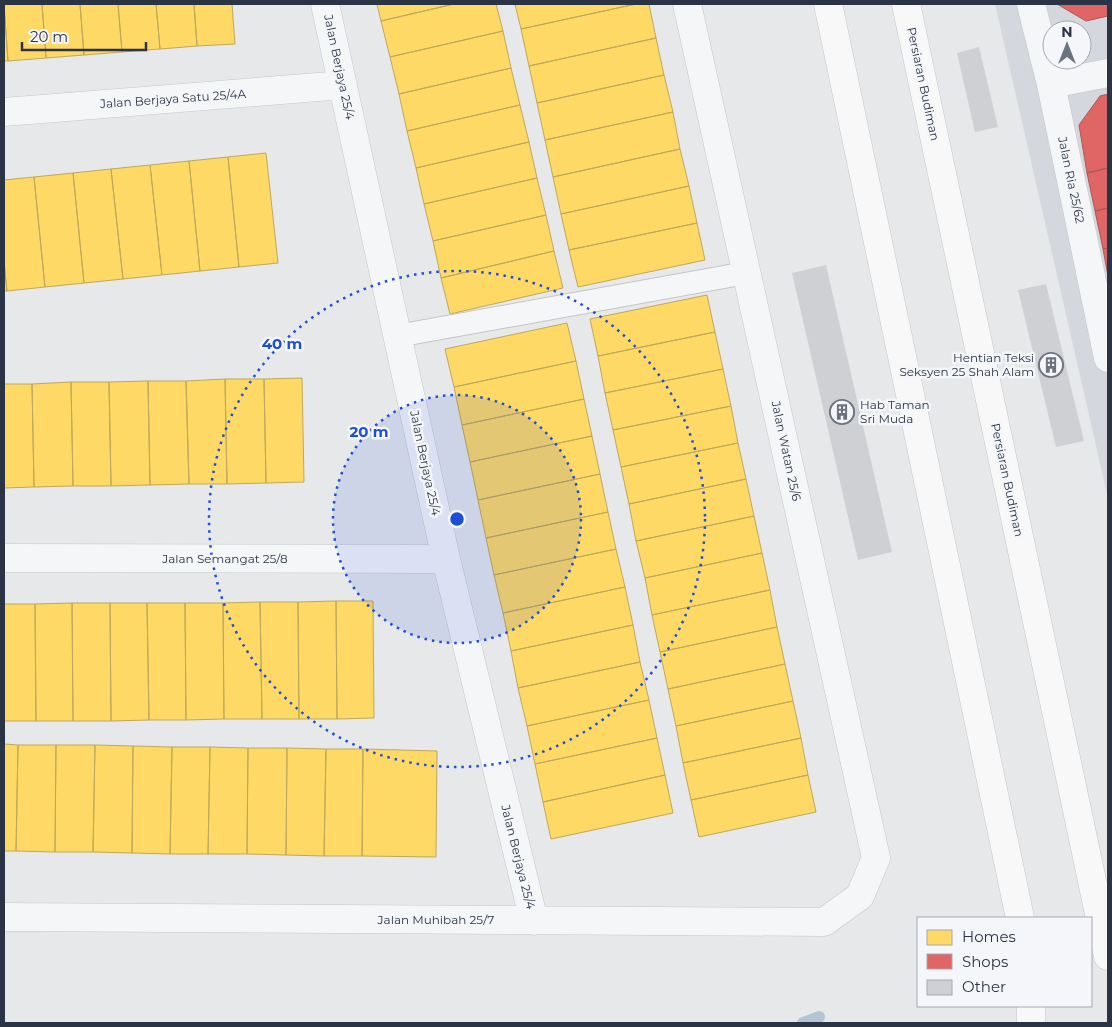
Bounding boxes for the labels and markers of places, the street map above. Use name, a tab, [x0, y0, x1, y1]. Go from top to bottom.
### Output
place label: Hentian Teksi Seksyen 25 Shah Alam	[899, 350, 1034, 379]
building icon: Hentian Teksi Seksyen 25 Shah Alam	[1038, 352, 1064, 378]
place label: Hab Taman Sri Muda	[860, 397, 930, 426]
building icon: Hab Taman Sri Muda	[829, 399, 855, 425]
centre of rings	[448, 510, 466, 528]

